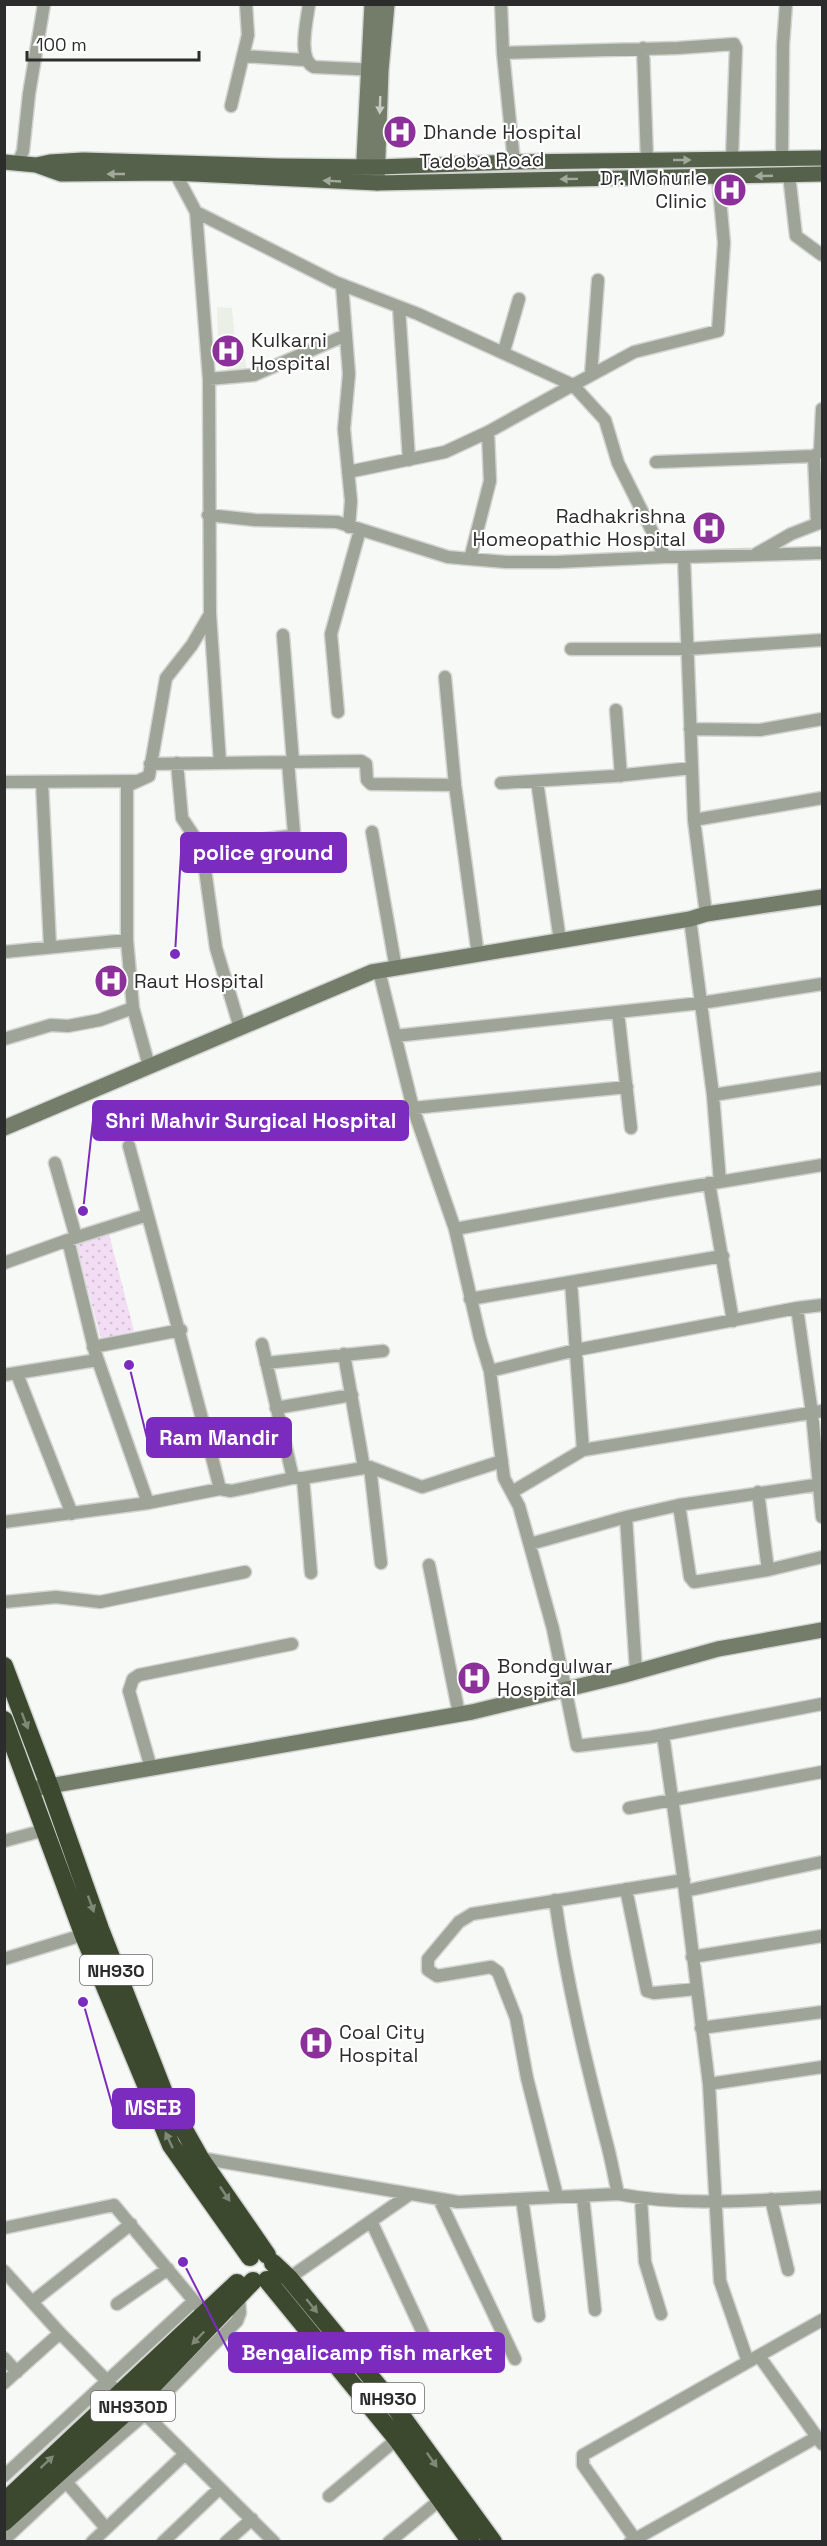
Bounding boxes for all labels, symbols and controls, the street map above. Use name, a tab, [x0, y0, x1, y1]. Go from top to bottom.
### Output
scale bar	[27, 24, 200, 62]
text: 100 m	[36, 33, 87, 56]
one-way arrow	[375, 95, 385, 114]
hospital icon: Dhande Hospital	[382, 114, 418, 150]
place label: Dhande Hospital	[423, 119, 581, 145]
street label: Tadoba Road	[419, 146, 545, 174]
one-way arrow	[672, 155, 691, 165]
place label: Dr. Mohurle Clinic	[600, 165, 707, 214]
one-way arrow	[107, 169, 126, 179]
one-way arrow	[755, 171, 774, 181]
hospital icon: Dr. Mohurle Clinic	[712, 172, 748, 208]
one-way arrow	[560, 174, 579, 184]
one-way arrow	[323, 176, 342, 185]
place label: Kulkarni Hospital	[251, 327, 330, 376]
hospital icon: Kulkarni Hospital	[210, 333, 246, 369]
place label: Radhakrishna Homeopathic Hospital	[473, 503, 686, 552]
hospital icon: Radhakrishna Homeopathic Hospital	[691, 510, 727, 546]
callout: police ground	[181, 833, 346, 872]
text: police ground	[193, 839, 333, 866]
hospital icon: Raut Hospital	[93, 963, 129, 999]
place label: Raut Hospital	[134, 968, 264, 994]
callout: Shri Mahvir Surgical Hospital	[93, 1101, 408, 1140]
text: Shri Mahvir Surgical Hospital	[106, 1107, 396, 1134]
callout: Ram Mandir	[147, 1418, 291, 1457]
text: Ram Mandir	[159, 1424, 279, 1451]
place label: Bondgulwar Hospital	[497, 1653, 613, 1702]
hospital icon: Bondgulwar Hospital	[456, 1660, 492, 1696]
one-way arrow	[20, 1712, 30, 1730]
one-way arrow	[86, 1895, 96, 1913]
road number: NH930	[80, 1955, 152, 1985]
place label: Coal City Hospital	[339, 2019, 425, 2068]
hospital icon: Coal City Hospital	[298, 2025, 334, 2061]
callout: MSEB	[113, 2089, 194, 2128]
text: MSEB	[125, 2094, 181, 2121]
one-way arrow	[164, 2131, 174, 2149]
one-way arrow	[219, 2186, 231, 2202]
one-way arrow	[305, 2298, 318, 2313]
one-way arrow	[191, 2331, 205, 2346]
callout: Bengalicamp fish market	[229, 2333, 504, 2372]
text: Bengalicamp fish market	[241, 2339, 493, 2366]
road number: NH930	[352, 2383, 424, 2413]
road number: NH930D	[91, 2391, 175, 2421]
one-way arrow	[426, 2451, 438, 2467]
one-way arrow	[39, 2456, 54, 2469]

